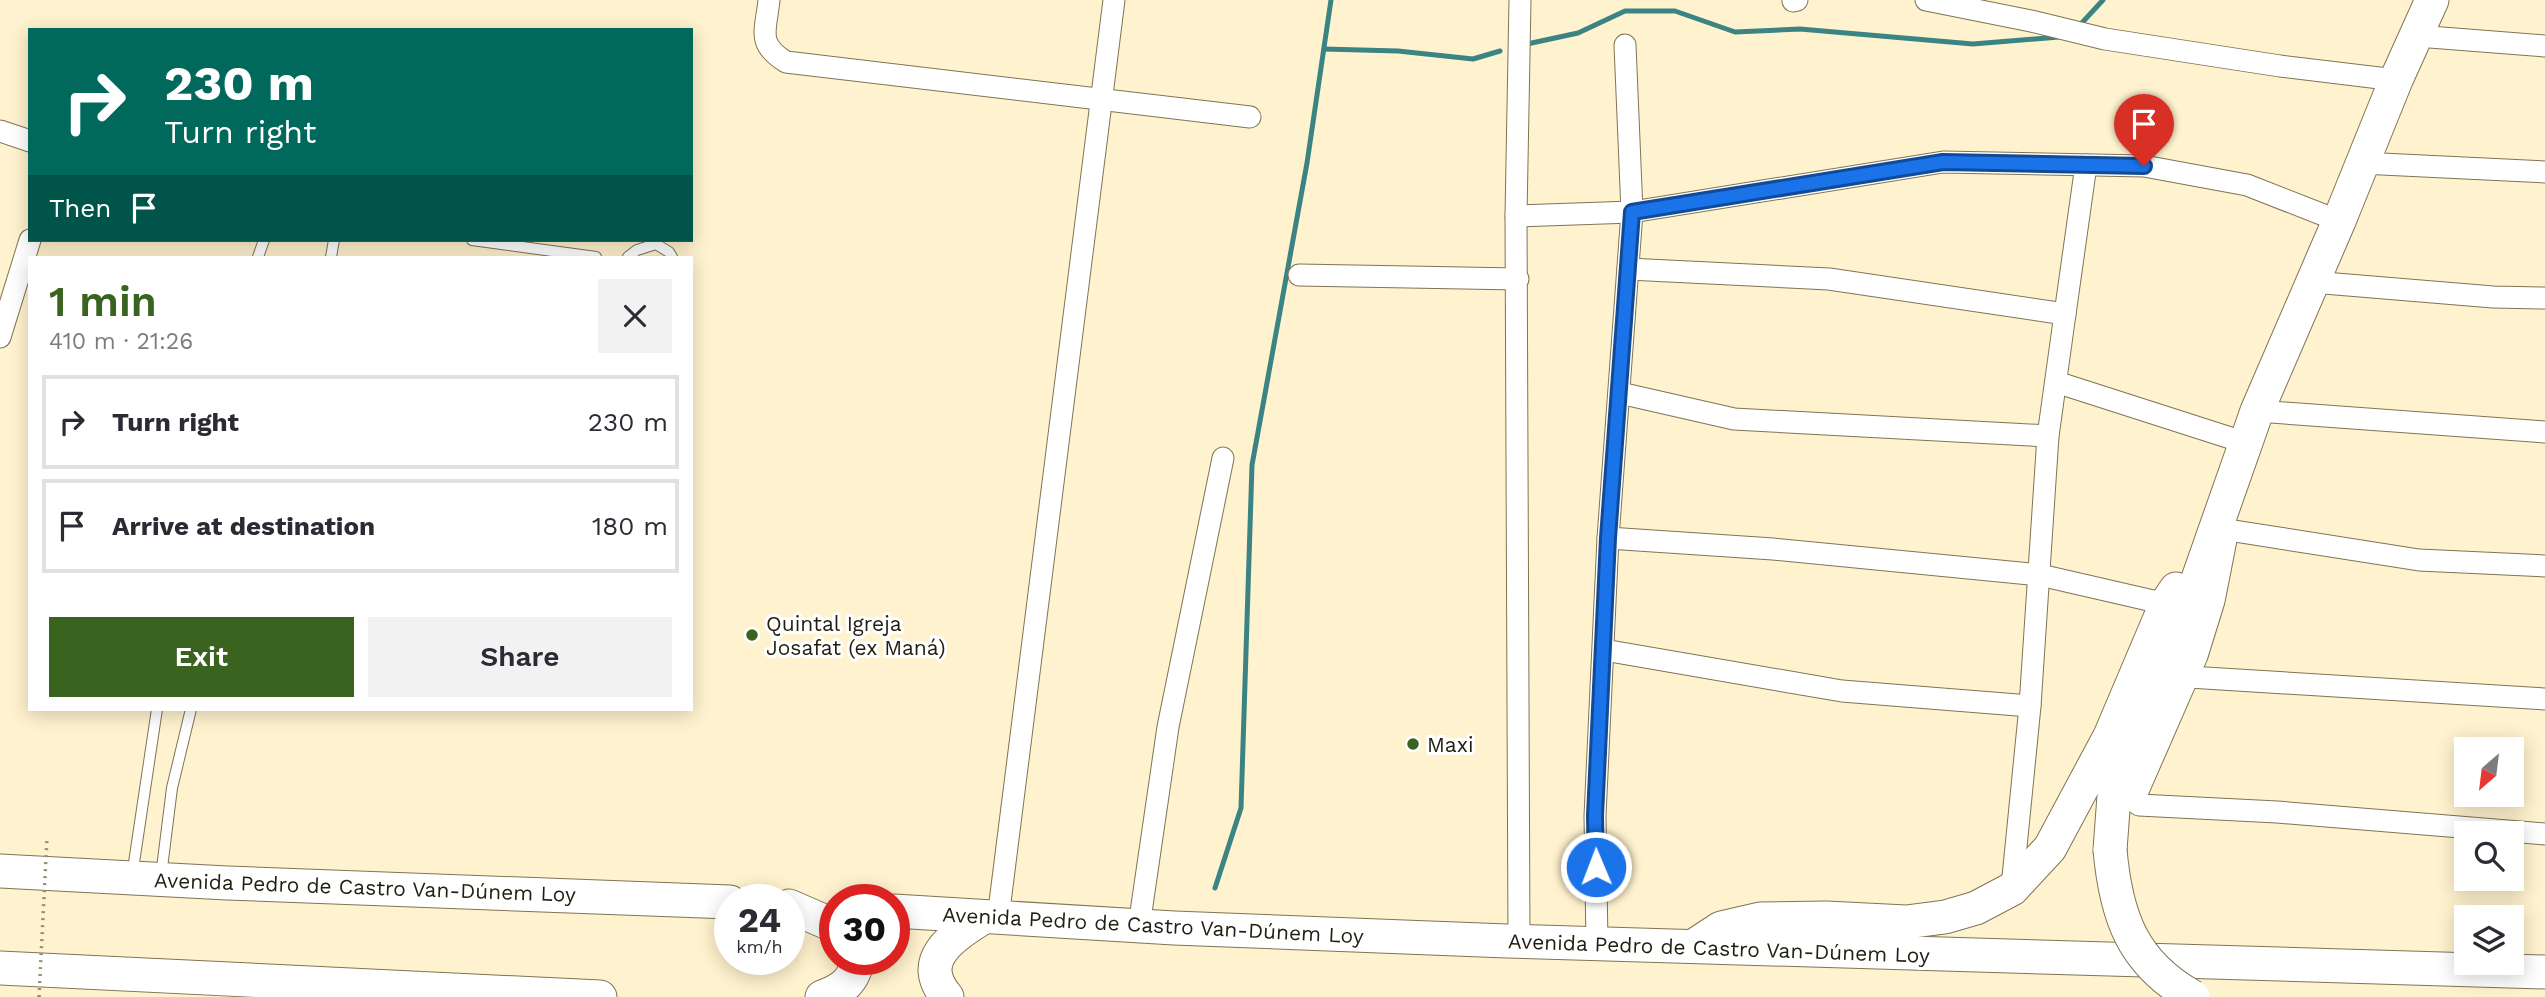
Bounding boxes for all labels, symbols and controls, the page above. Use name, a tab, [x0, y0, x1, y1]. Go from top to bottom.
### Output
text: 230 m	[164, 54, 314, 112]
icon: right	[49, 56, 140, 147]
pin	[2114, 94, 2174, 166]
icon: arrive	[2125, 105, 2163, 143]
text: Turn right	[164, 113, 316, 151]
icon: arrive	[125, 189, 163, 227]
text: Then	[49, 193, 111, 223]
text: 1 min	[49, 277, 157, 326]
button: close	[598, 279, 672, 353]
text: 410 m · 21:26	[49, 328, 193, 355]
icon: right	[53, 403, 91, 441]
text: Turn right	[112, 407, 239, 437]
text: 230 m	[588, 407, 668, 437]
icon: arrive	[53, 507, 91, 545]
text: Arrive at destination	[112, 511, 375, 541]
text: 180 m	[592, 511, 668, 541]
place label: Quintal Igreja Josafat (ex Maná)	[766, 611, 946, 660]
button: Exit	[49, 617, 354, 697]
button: Share	[368, 617, 672, 697]
marker: Quintal Igreja Josafat (ex Maná)	[744, 627, 760, 643]
place label: Maxi	[1427, 732, 1473, 757]
marker: Maxi	[1405, 736, 1421, 752]
north arrow	[2454, 737, 2524, 807]
map controls	[2454, 737, 2524, 975]
button: search	[2454, 821, 2524, 891]
position arrow	[1559, 830, 1633, 904]
street label: Avenida Pedro de Castro Van-Dúnem Loy	[154, 867, 576, 907]
speed limit sign: 30	[819, 884, 910, 975]
text: 24	[738, 899, 781, 941]
street label: Avenida Pedro de Castro Van-Dúnem Loy	[942, 901, 1365, 949]
button: layers	[2454, 905, 2524, 975]
street label: Avenida Pedro de Castro Van-Dúnem Loy	[1508, 928, 1930, 968]
text: km/h	[736, 936, 783, 957]

